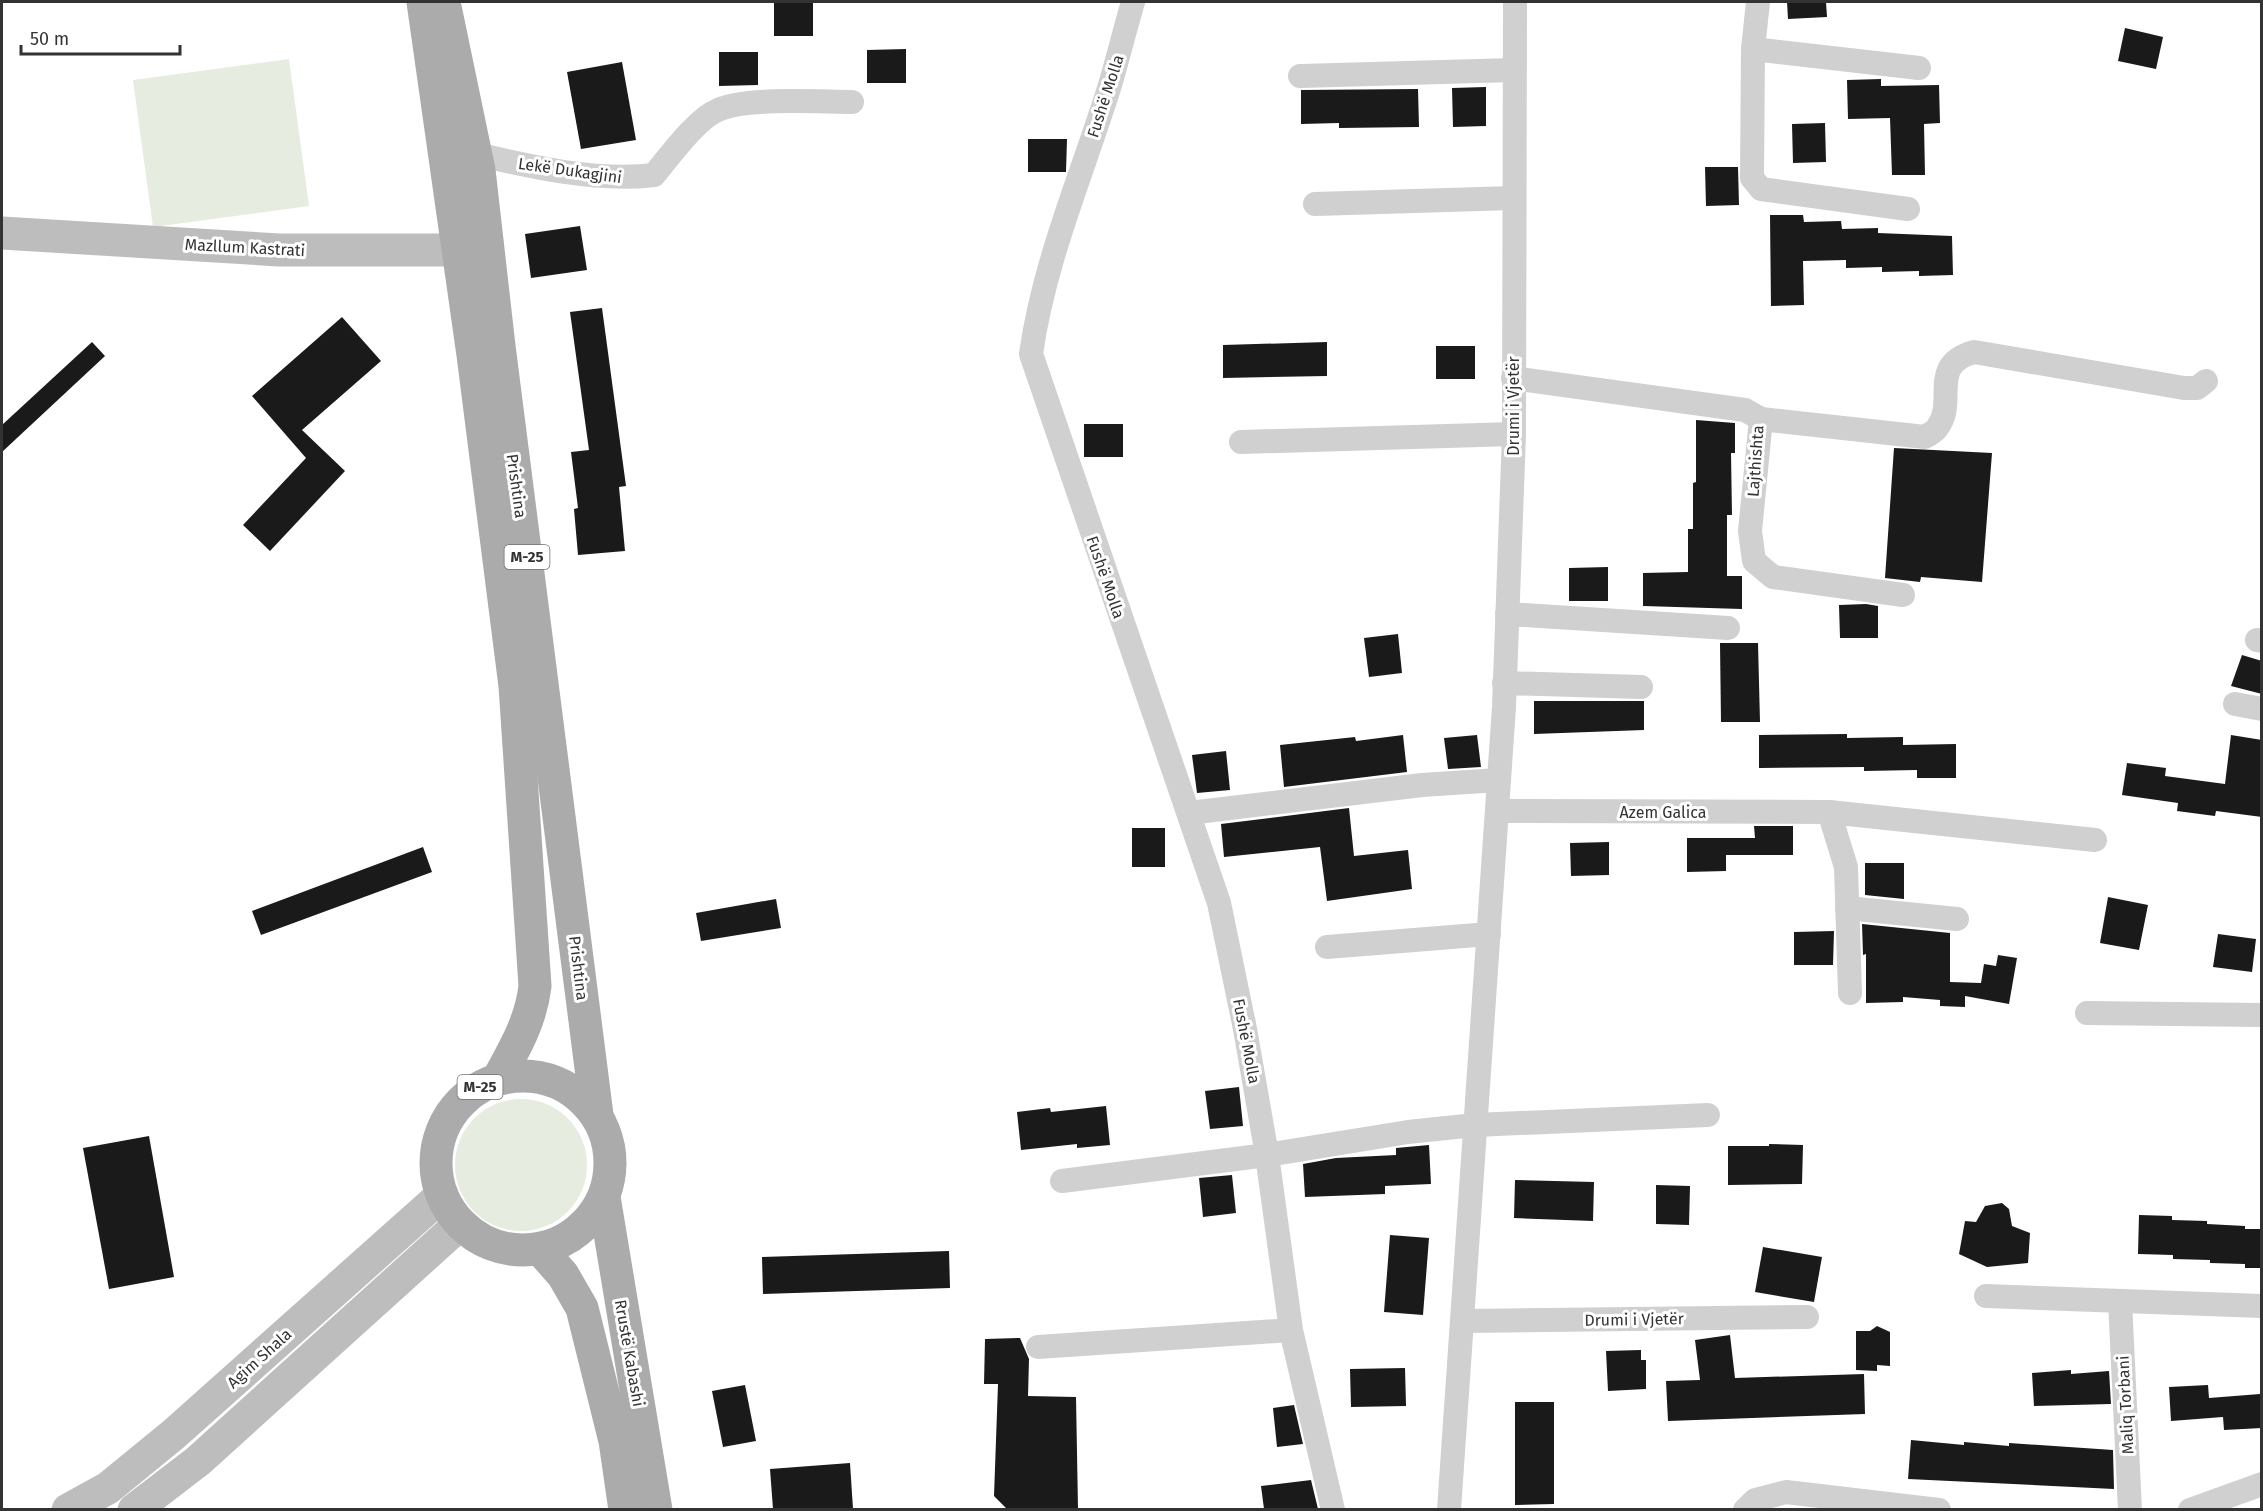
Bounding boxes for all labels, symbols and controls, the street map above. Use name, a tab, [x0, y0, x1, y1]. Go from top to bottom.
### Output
scale bar	[21, 18, 180, 56]
text: 50 m	[30, 28, 69, 50]
street label: Fushë Molla	[1083, 52, 1128, 140]
street label: Lekë Dukagjini	[517, 154, 623, 187]
street label: Mazllum Kastrati	[184, 235, 306, 260]
street label: Drumi i Vjetër	[1504, 355, 1523, 456]
street label: Lajthishta	[1744, 425, 1767, 497]
street label: Prishtina	[503, 453, 530, 520]
street label: Fushë Molla	[1083, 533, 1129, 621]
road number: M-25	[504, 545, 550, 569]
street label: Azem Galica	[1620, 803, 1706, 822]
street label: Prishtina	[565, 935, 592, 1001]
street label: Fushë Molla	[1229, 997, 1264, 1085]
road number: M-25	[458, 1075, 502, 1099]
street label: Rrustë Kabashi	[611, 1298, 648, 1408]
street label: Drumi i Vjetër	[1584, 1309, 1685, 1330]
street label: Agim Shala	[223, 1325, 295, 1392]
street label: Maliq Torbani	[2113, 1355, 2138, 1455]

